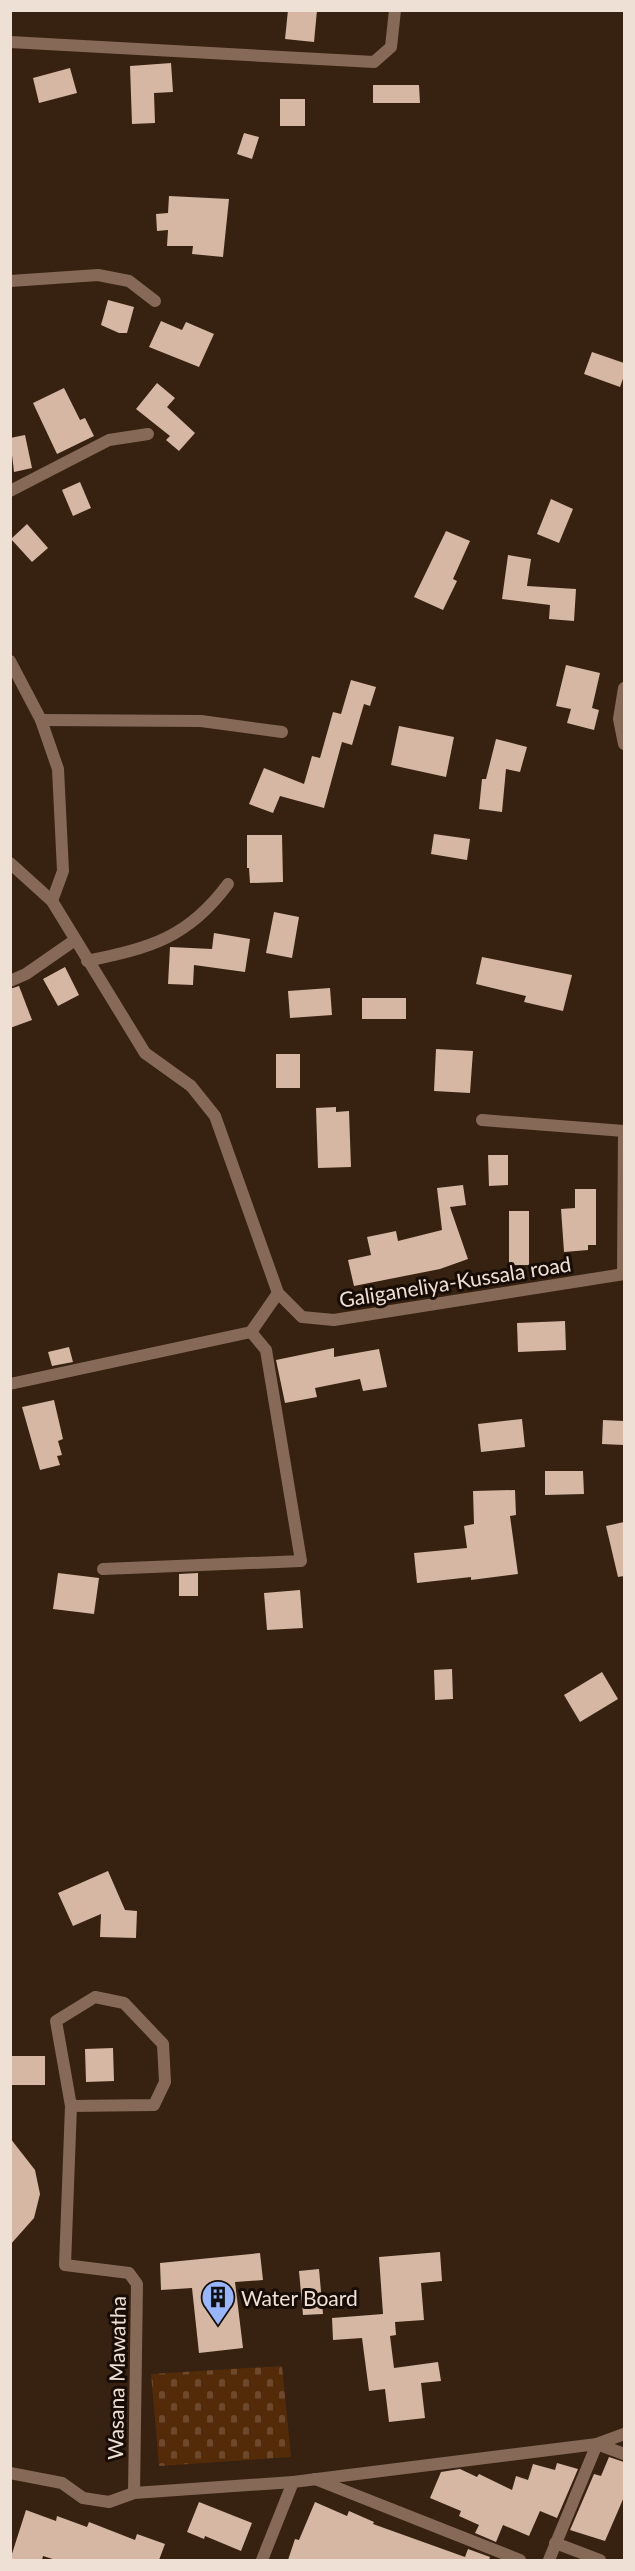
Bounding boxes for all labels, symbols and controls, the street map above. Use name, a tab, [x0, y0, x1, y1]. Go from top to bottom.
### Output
street label: Galiganeliya-Kussala road	[337, 1250, 573, 1312]
building icon: Water Board	[200, 2279, 236, 2326]
place label: Water Board	[241, 2285, 358, 2310]
street label: Wasana Mawatha	[102, 2296, 130, 2460]

